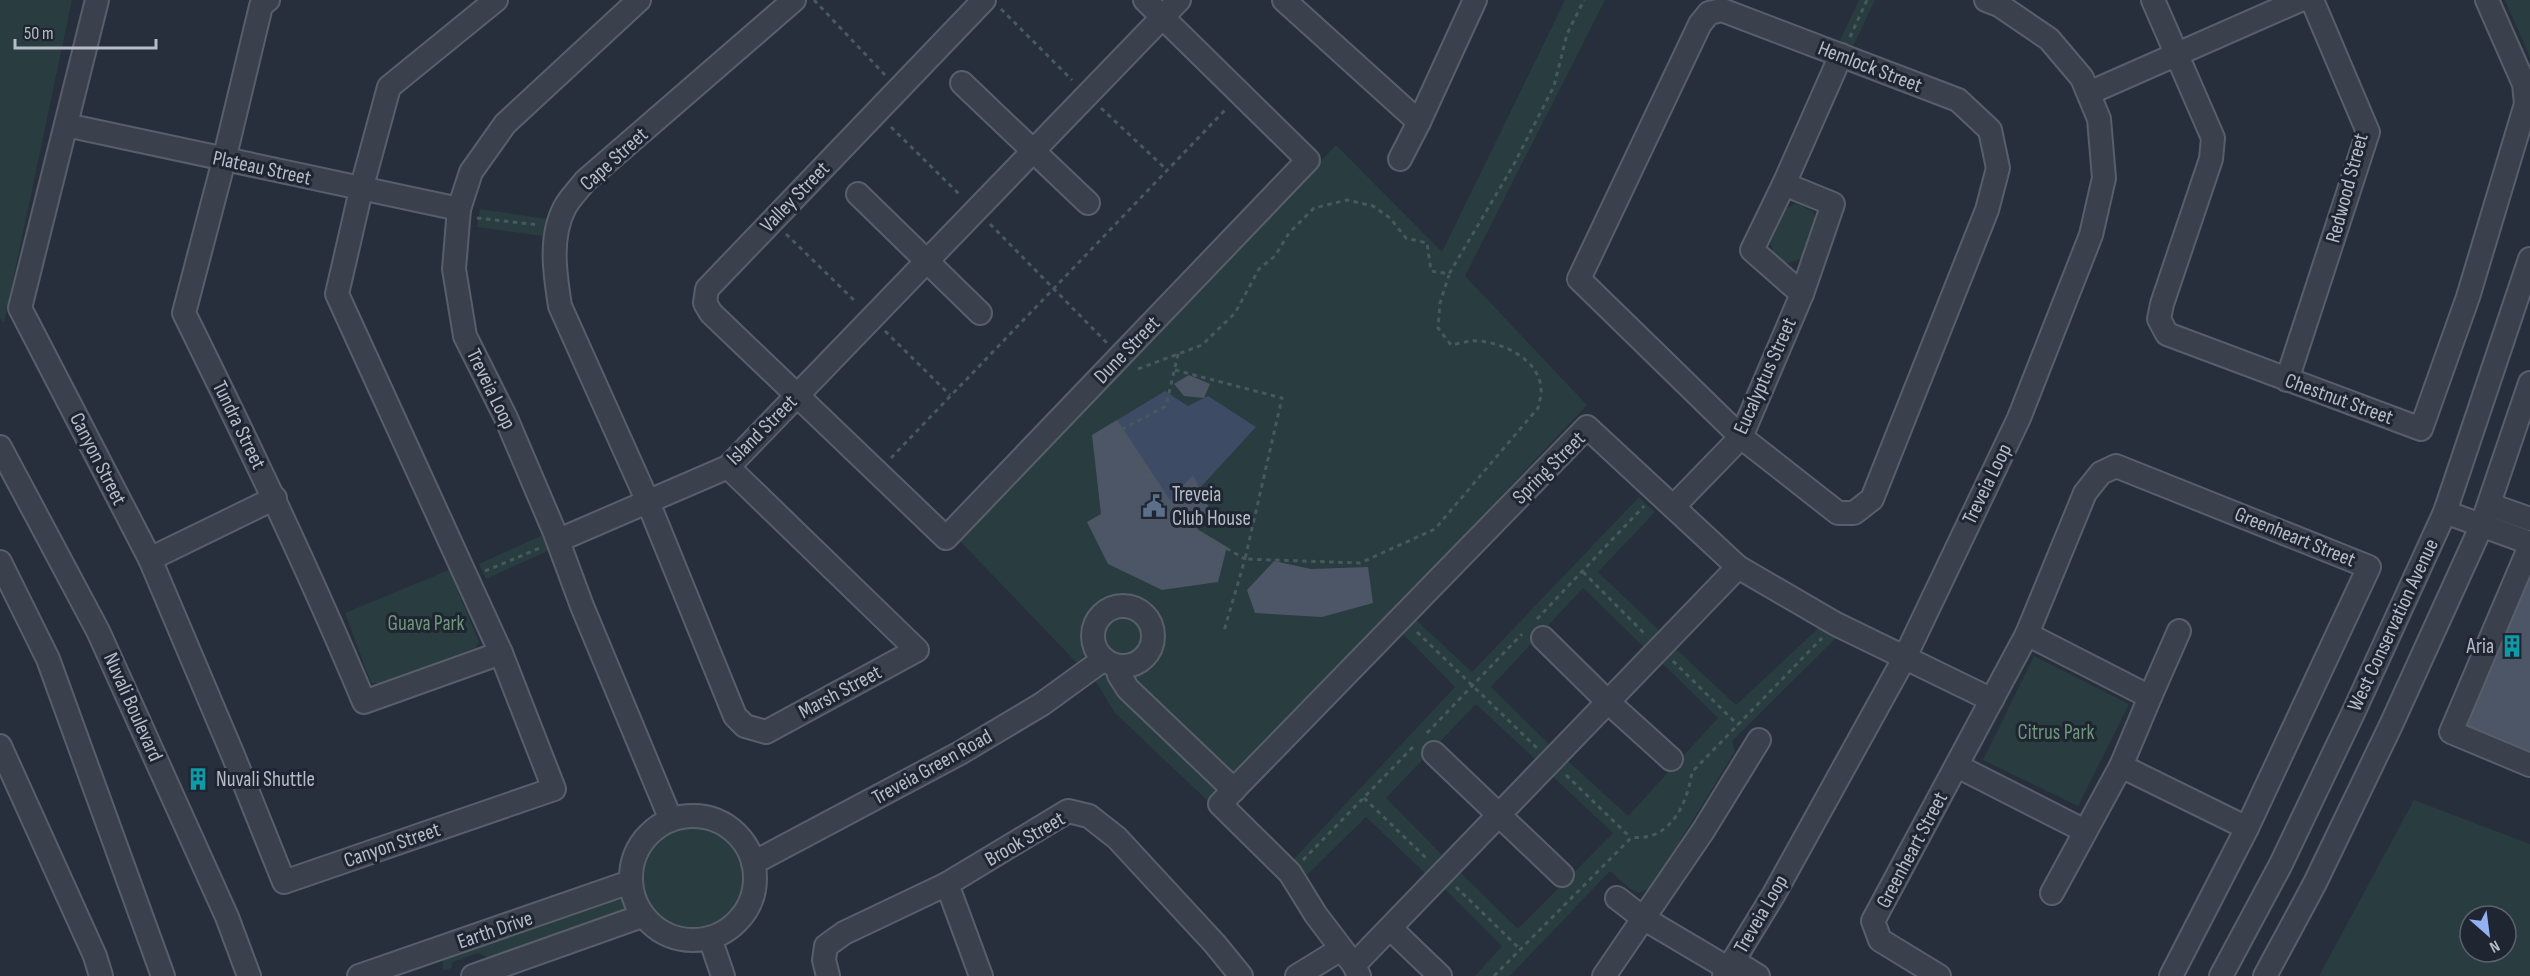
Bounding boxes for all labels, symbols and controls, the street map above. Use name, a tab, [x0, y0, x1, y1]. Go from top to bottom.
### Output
scale bar	[15, 12, 156, 50]
text: 50 m	[24, 23, 54, 44]
street label: Hemlock Street	[1815, 36, 1925, 98]
street label: Cape Street	[575, 122, 653, 196]
street label: Redwood Street	[2320, 131, 2374, 245]
street label: Plateau Street	[210, 145, 314, 191]
street label: Valley Street	[755, 156, 835, 238]
street label: Dune Street	[1089, 311, 1165, 389]
street label: Eucalyptus Street	[1728, 314, 1802, 438]
street label: Treveia Loop	[461, 345, 521, 433]
street label: Chestnut Street	[2281, 368, 2397, 430]
street label: Tundra Street	[207, 377, 271, 473]
street label: Island Street	[722, 390, 802, 470]
street label: Canyon Street	[64, 409, 132, 509]
street label: Spring Street	[1507, 426, 1591, 510]
street label: Treveia Loop	[1957, 440, 2017, 528]
place label: Treveia Club House	[1172, 482, 1251, 531]
public building icon: Treveia Club House	[1141, 493, 1167, 519]
street label: Greenheart Street	[2231, 501, 2359, 573]
street label: West Conservation Avenue	[2342, 535, 2444, 715]
park label: Guava Park	[387, 611, 465, 636]
building icon: Aria	[2499, 633, 2525, 659]
place label: Aria	[2466, 634, 2494, 659]
street label: Nuvali Boulevard	[98, 649, 168, 765]
street label: Marsh Street	[794, 660, 886, 724]
park label: Citrus Park	[2018, 720, 2094, 745]
street label: Treveia Green Road	[868, 724, 996, 810]
building icon: Nuvali Shuttle	[185, 766, 211, 792]
place label: Nuvali Shuttle	[216, 767, 315, 792]
street label: Greenheart Street	[1871, 788, 1953, 912]
street label: Brook Street	[981, 806, 1069, 872]
street label: Canyon Street	[341, 817, 443, 873]
street label: Treveia Loop	[1729, 870, 1793, 958]
north arrow	[2458, 904, 2518, 964]
street label: Earth Drive	[454, 905, 536, 955]
text: N	[2486, 936, 2503, 956]

